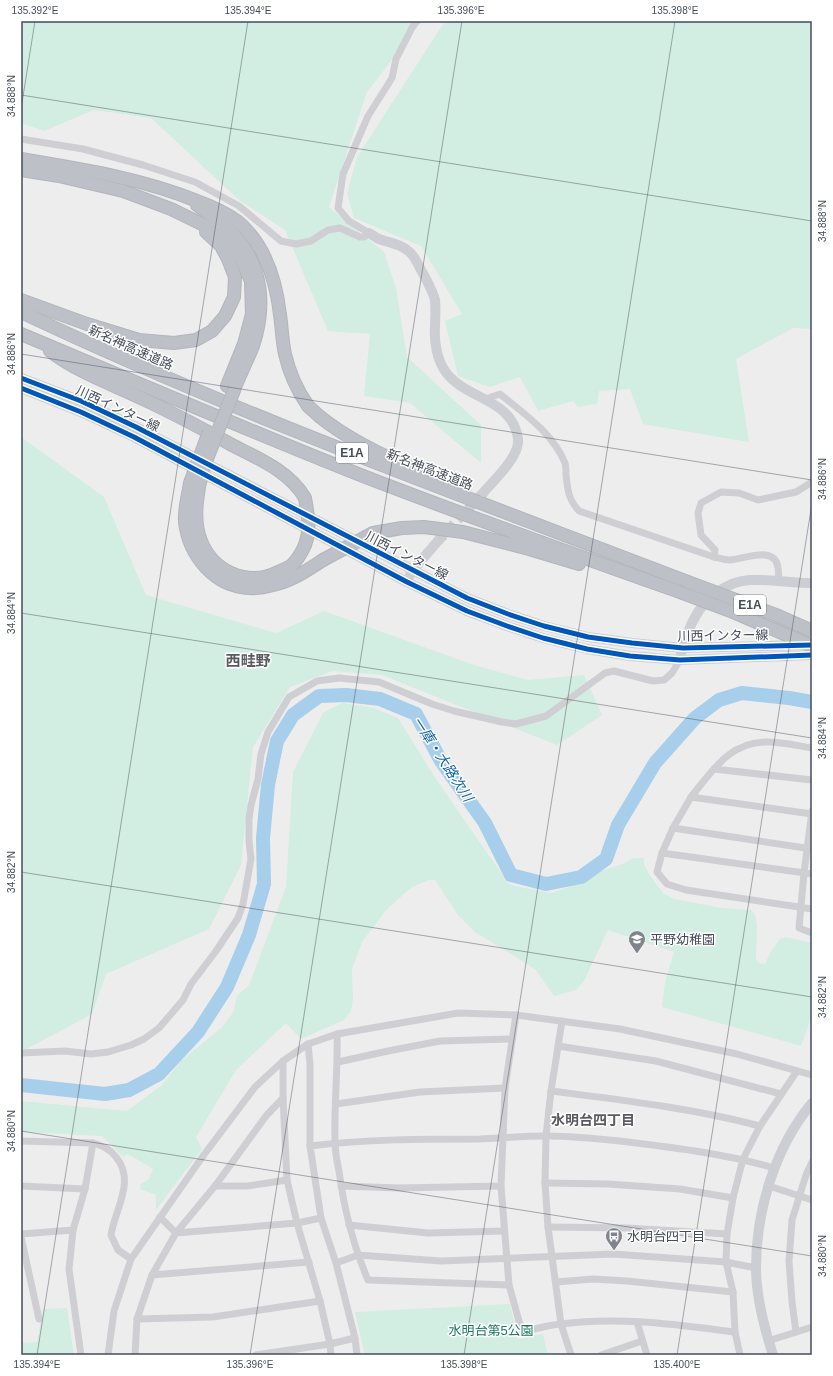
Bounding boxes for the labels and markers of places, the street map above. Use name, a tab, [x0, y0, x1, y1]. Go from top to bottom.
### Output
school or university icon: 平野幼稚園	[627, 929, 647, 954]
place label: 平野幼稚園	[650, 932, 715, 947]
bus stop icon: 水明台四丁目	[604, 1226, 624, 1251]
place label: 水明台四丁目	[627, 1229, 705, 1244]

